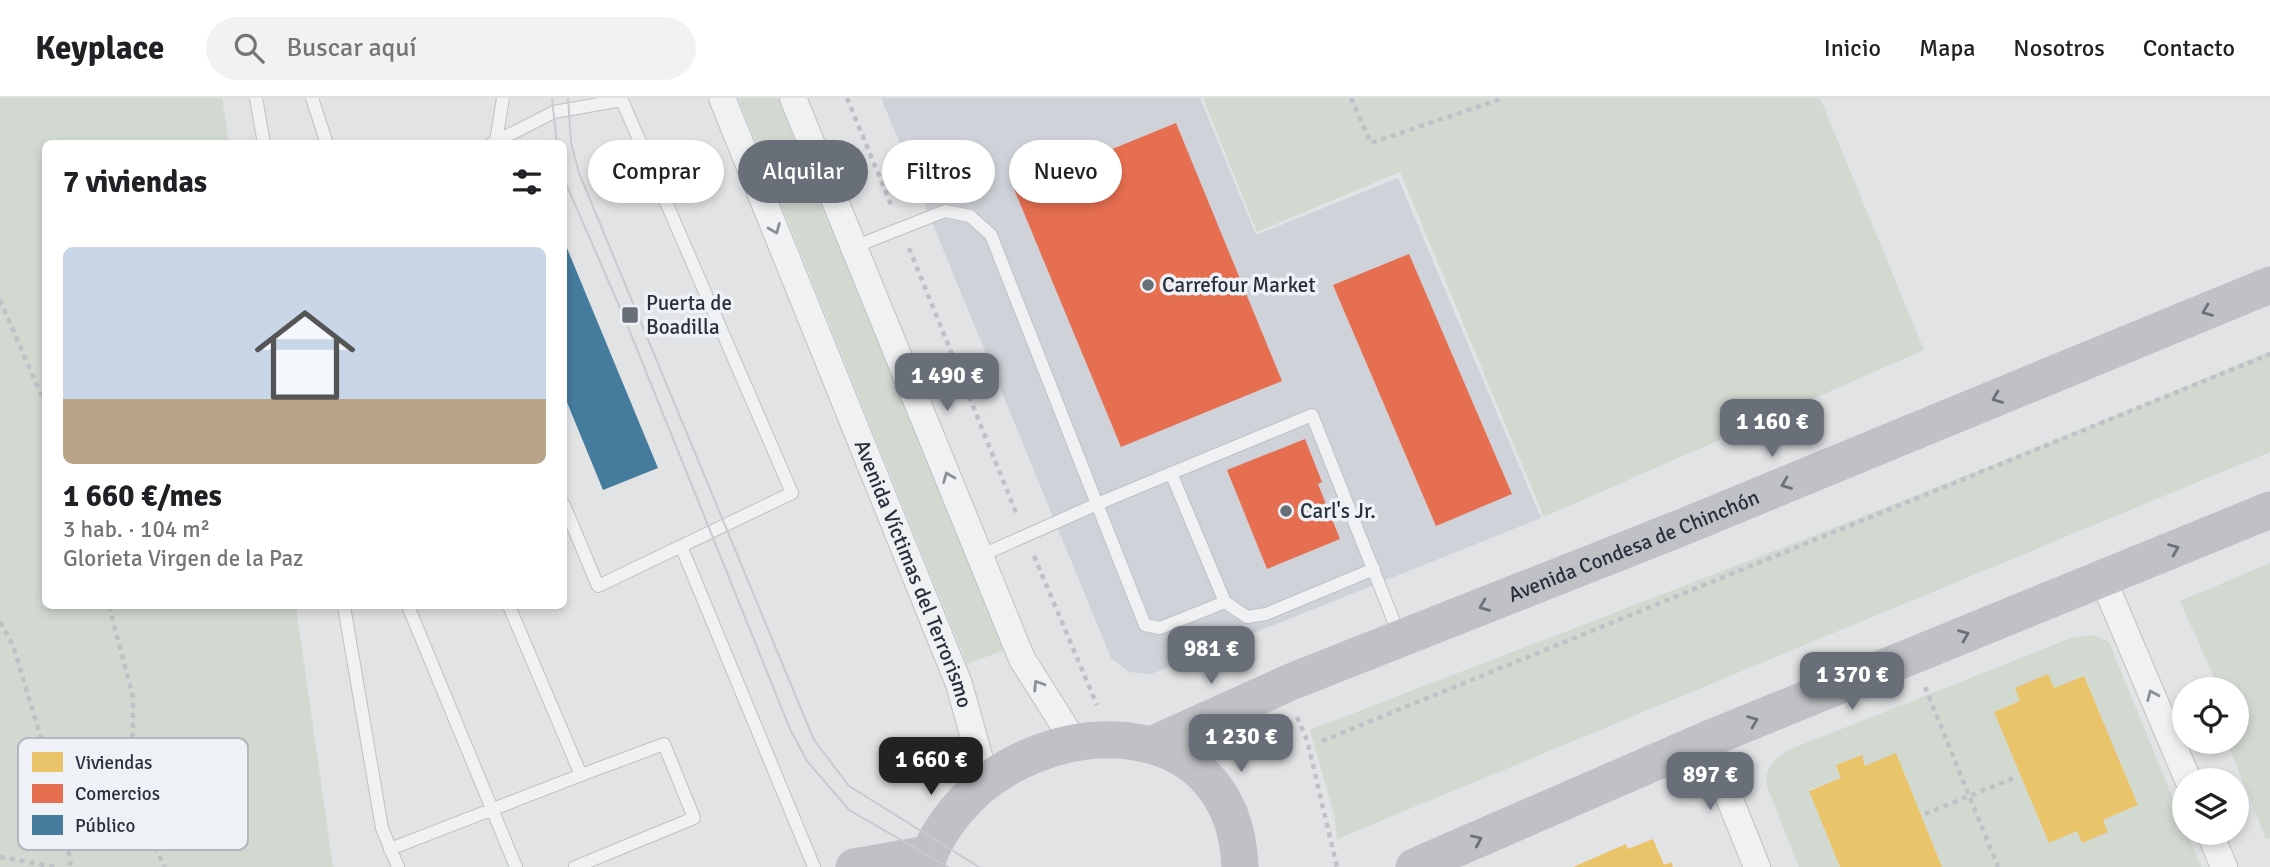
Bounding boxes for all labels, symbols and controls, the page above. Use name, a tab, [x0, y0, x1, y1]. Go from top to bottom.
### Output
search box	[206, 17, 696, 80]
text: Keyplace	[35, 28, 164, 69]
icon: search	[230, 29, 268, 67]
text: Buscar aquí	[286, 32, 416, 64]
text: Inicio	[1824, 33, 1881, 63]
text: Mapa	[1919, 33, 1975, 63]
text: Nosotros	[2013, 33, 2105, 63]
text: Contacto	[2143, 33, 2235, 63]
chip: Comprar	[588, 140, 724, 203]
chip: Alquilar	[738, 140, 868, 203]
chip: Filtros	[882, 140, 995, 203]
chip: Nuevo	[1009, 140, 1122, 203]
icon: filters	[508, 163, 546, 201]
text: 7 viviendas	[63, 164, 207, 201]
one-way arrow	[767, 222, 781, 235]
place label: Carrefour Market	[1162, 272, 1316, 298]
marker: Carrefour Market	[1140, 277, 1156, 293]
place label: Puerta de Boadilla	[646, 290, 732, 340]
icon: home	[242, 292, 368, 418]
one-way arrow	[2202, 303, 2214, 317]
marker: Puerta de Boadilla	[620, 305, 640, 325]
pin: 1 490 €	[882, 354, 1012, 413]
text: 1 490 €	[911, 361, 983, 390]
one-way arrow	[1991, 390, 2004, 404]
pin: 1 160 €	[1707, 400, 1837, 459]
text: 1 160 €	[1736, 407, 1808, 436]
street label: Avenida Víctimas del Terrorismo	[849, 436, 978, 711]
one-way arrow	[942, 471, 956, 483]
one-way arrow	[1781, 476, 1793, 490]
text: 1 660 €/mes	[63, 478, 222, 515]
street label: Avenida Condesa de Chinchón	[1504, 484, 1763, 608]
place label: Carl's Jr.	[1300, 498, 1376, 524]
marker: Carl's Jr.	[1278, 503, 1294, 519]
text: 3 hab. · 104 m²	[63, 515, 210, 544]
one-way arrow	[2168, 543, 2180, 557]
text: Glorieta Virgen de la Paz	[63, 544, 303, 573]
one-way arrow	[1479, 597, 1491, 611]
pin: 981 €	[1162, 626, 1260, 686]
one-way arrow	[1957, 629, 1969, 643]
text: 981 €	[1184, 634, 1238, 663]
pin: 1 370 €	[1787, 652, 1917, 712]
text: 1 370 €	[1816, 660, 1888, 689]
map controls	[2172, 677, 2249, 845]
button: locate	[2172, 677, 2249, 754]
one-way arrow	[1034, 680, 1047, 693]
one-way arrow	[2146, 690, 2160, 702]
pin: 1 230 €	[1176, 714, 1306, 774]
one-way arrow	[1746, 715, 1758, 729]
text: 1 230 €	[1205, 722, 1277, 751]
legend	[18, 738, 248, 850]
pin: 1 660 €	[866, 738, 996, 797]
text: 1 660 €	[895, 745, 967, 774]
text: Viviendas	[75, 751, 152, 775]
pin: 897 €	[1661, 752, 1759, 812]
text: 897 €	[1683, 760, 1737, 789]
button: layers	[2172, 768, 2249, 845]
text: Comercios	[75, 782, 160, 806]
text: Público	[75, 814, 135, 838]
one-way arrow	[1469, 834, 1482, 848]

